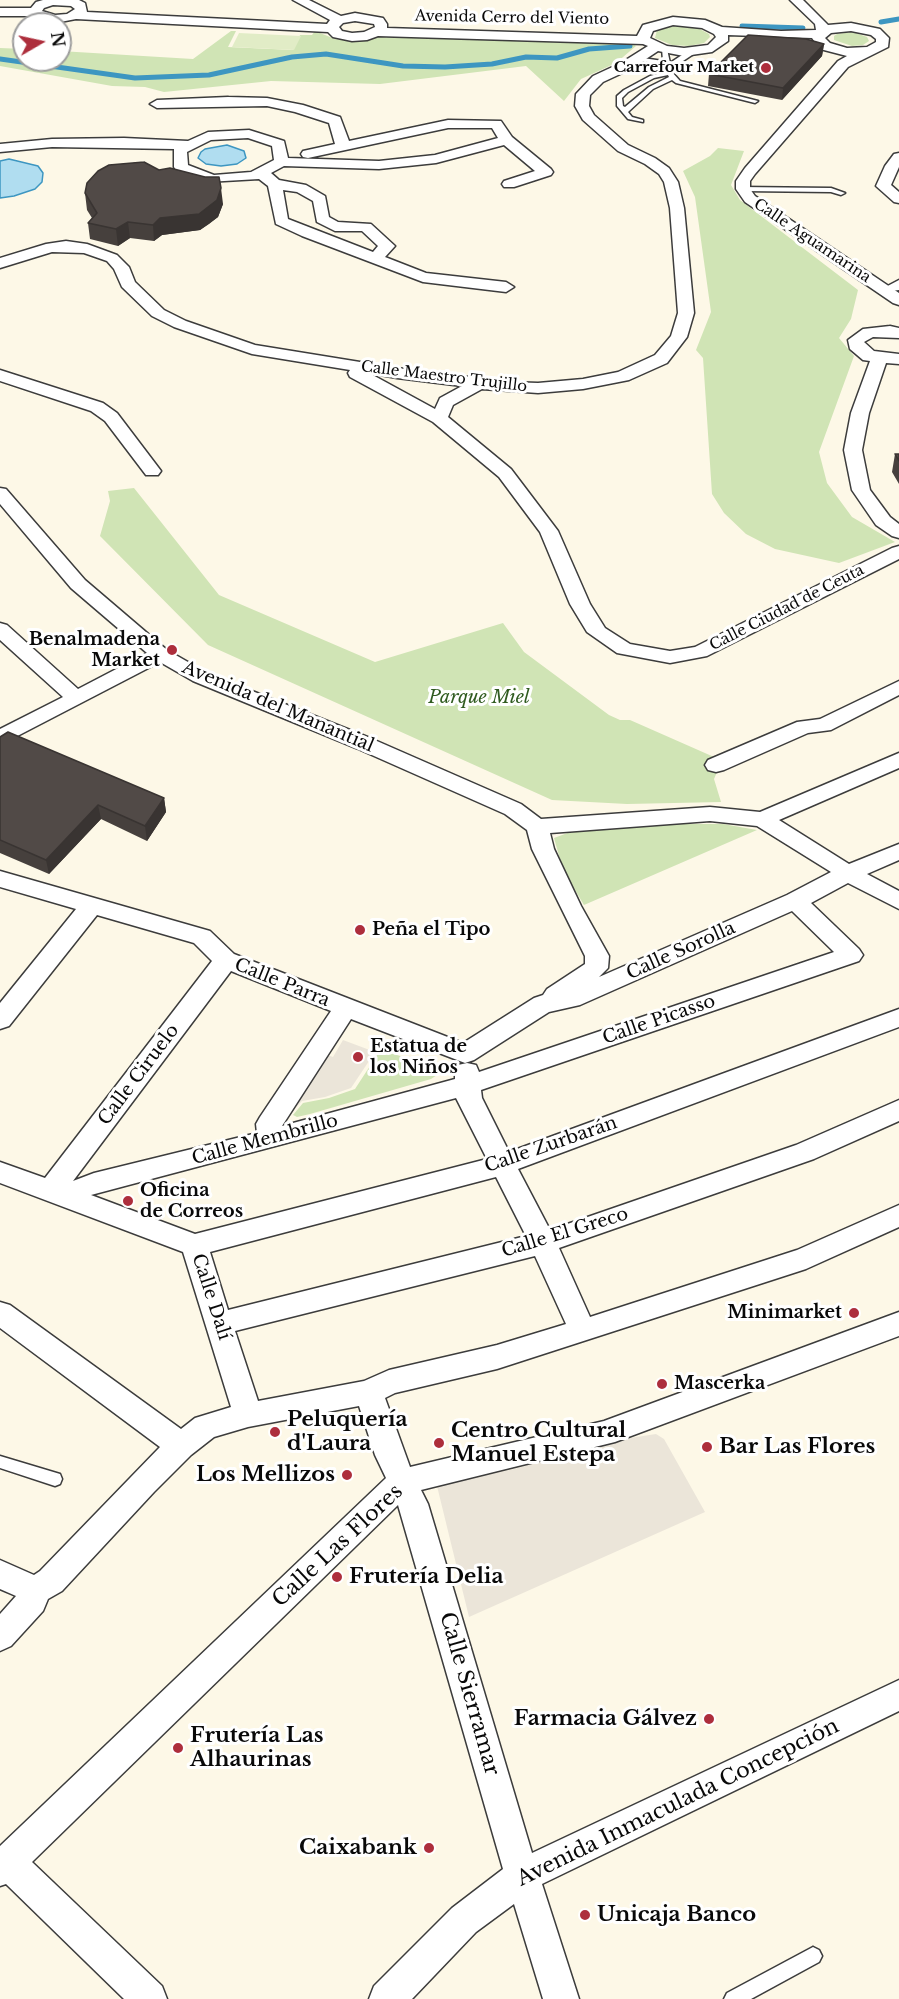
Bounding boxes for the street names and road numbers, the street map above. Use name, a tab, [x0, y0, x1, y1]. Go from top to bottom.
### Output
street label: Avenida Cerro del Viento	[415, 7, 609, 29]
street label: Calle Aguamarina	[750, 195, 874, 287]
street label: Calle Maestro Trujillo	[360, 358, 528, 396]
street label: Calle Ciudad de Ceuta	[707, 561, 867, 655]
street label: Avenida del Manantial	[179, 657, 377, 757]
street label: Calle Sorolla	[623, 917, 739, 985]
street label: Calle Parra	[231, 954, 333, 1012]
street label: Calle Picasso	[600, 991, 718, 1049]
street label: Calle Ciruelo	[94, 1020, 184, 1130]
street label: Calle Membrillo	[190, 1110, 340, 1170]
street label: Calle Zurbarán	[482, 1112, 620, 1178]
street label: Calle El Greco	[499, 1203, 631, 1263]
street label: Calle Dalí	[187, 1251, 235, 1343]
street label: Calle Las Flores	[268, 1479, 408, 1613]
street label: Calle Sierramar	[434, 1609, 504, 1779]
street label: Avenida Inmaculada Concepción	[513, 1714, 843, 1892]

